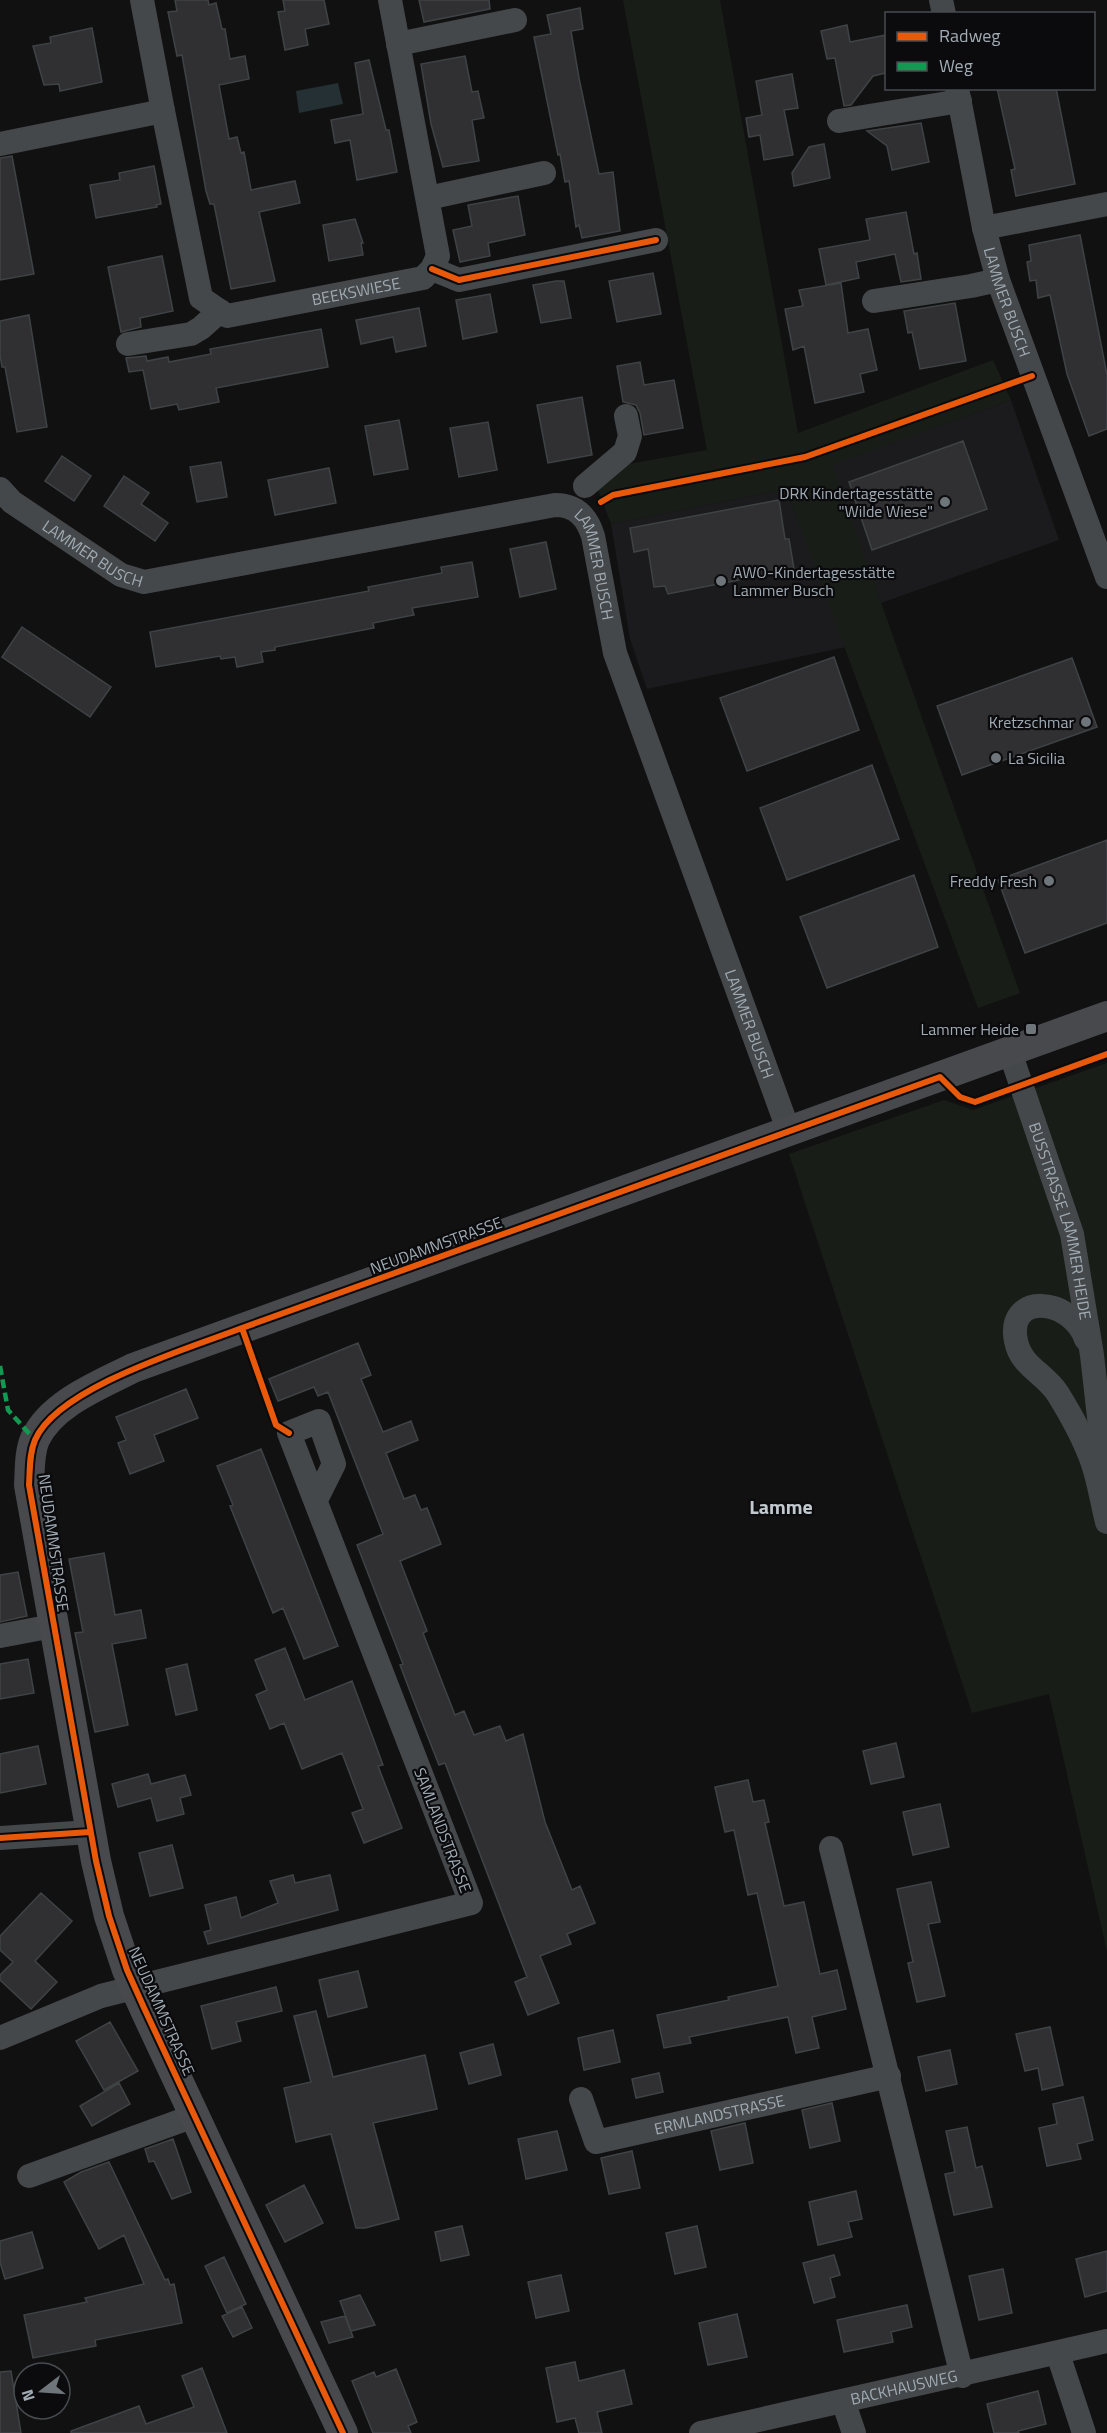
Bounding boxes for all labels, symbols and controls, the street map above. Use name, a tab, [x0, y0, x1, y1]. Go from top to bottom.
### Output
legend	[885, 12, 1095, 90]
text: Radweg	[939, 22, 1001, 49]
text: Weg	[939, 52, 973, 79]
street label: LAMMER BUSCH	[978, 244, 1037, 360]
street label: BEEKSWIESE	[309, 271, 402, 311]
place label: DRK Kindertagesstätte "Wilde Wiese"	[779, 481, 933, 523]
marker: DRK Kindertagesstätte "Wilde Wiese"	[938, 495, 952, 509]
street label: LAMMER BUSCH	[569, 502, 621, 622]
street label: LAMMER BUSCH	[38, 514, 146, 593]
place label: AWO-Kindertagesstätte Lammer Busch	[733, 560, 895, 602]
marker: AWO-Kindertagesstätte Lammer Busch	[714, 574, 728, 588]
place label: Kretzschmar	[989, 710, 1074, 734]
marker: Kretzschmar	[1079, 715, 1093, 729]
place label: La Sicilia	[1008, 746, 1065, 770]
marker: La Sicilia	[989, 751, 1003, 765]
place label: Freddy Fresh	[950, 869, 1037, 893]
marker: Freddy Fresh	[1042, 874, 1056, 888]
street label: LAMMER BUSCH	[719, 966, 781, 1082]
place label: Lammer Heide	[921, 1017, 1019, 1041]
marker: Lammer Heide	[1024, 1022, 1038, 1036]
street label: BUSSTRASSE LAMMER HEIDE	[1023, 1119, 1098, 1322]
street label: NEUDAMMSTRASSE	[367, 1210, 506, 1280]
street label: NEUDAMMSTRASSE	[32, 1473, 76, 1614]
district label: Lamme	[749, 1491, 813, 1522]
street label: SAMLANDSTRASSE	[408, 1764, 478, 1896]
street label: NEUDAMMSTRASSE	[123, 1943, 201, 2079]
street label: ERMLANDSTRASSE	[652, 2088, 787, 2141]
north arrow	[12, 2361, 72, 2421]
street label: BACKHAUSWEG	[848, 2363, 960, 2411]
text: N	[15, 2387, 41, 2404]

